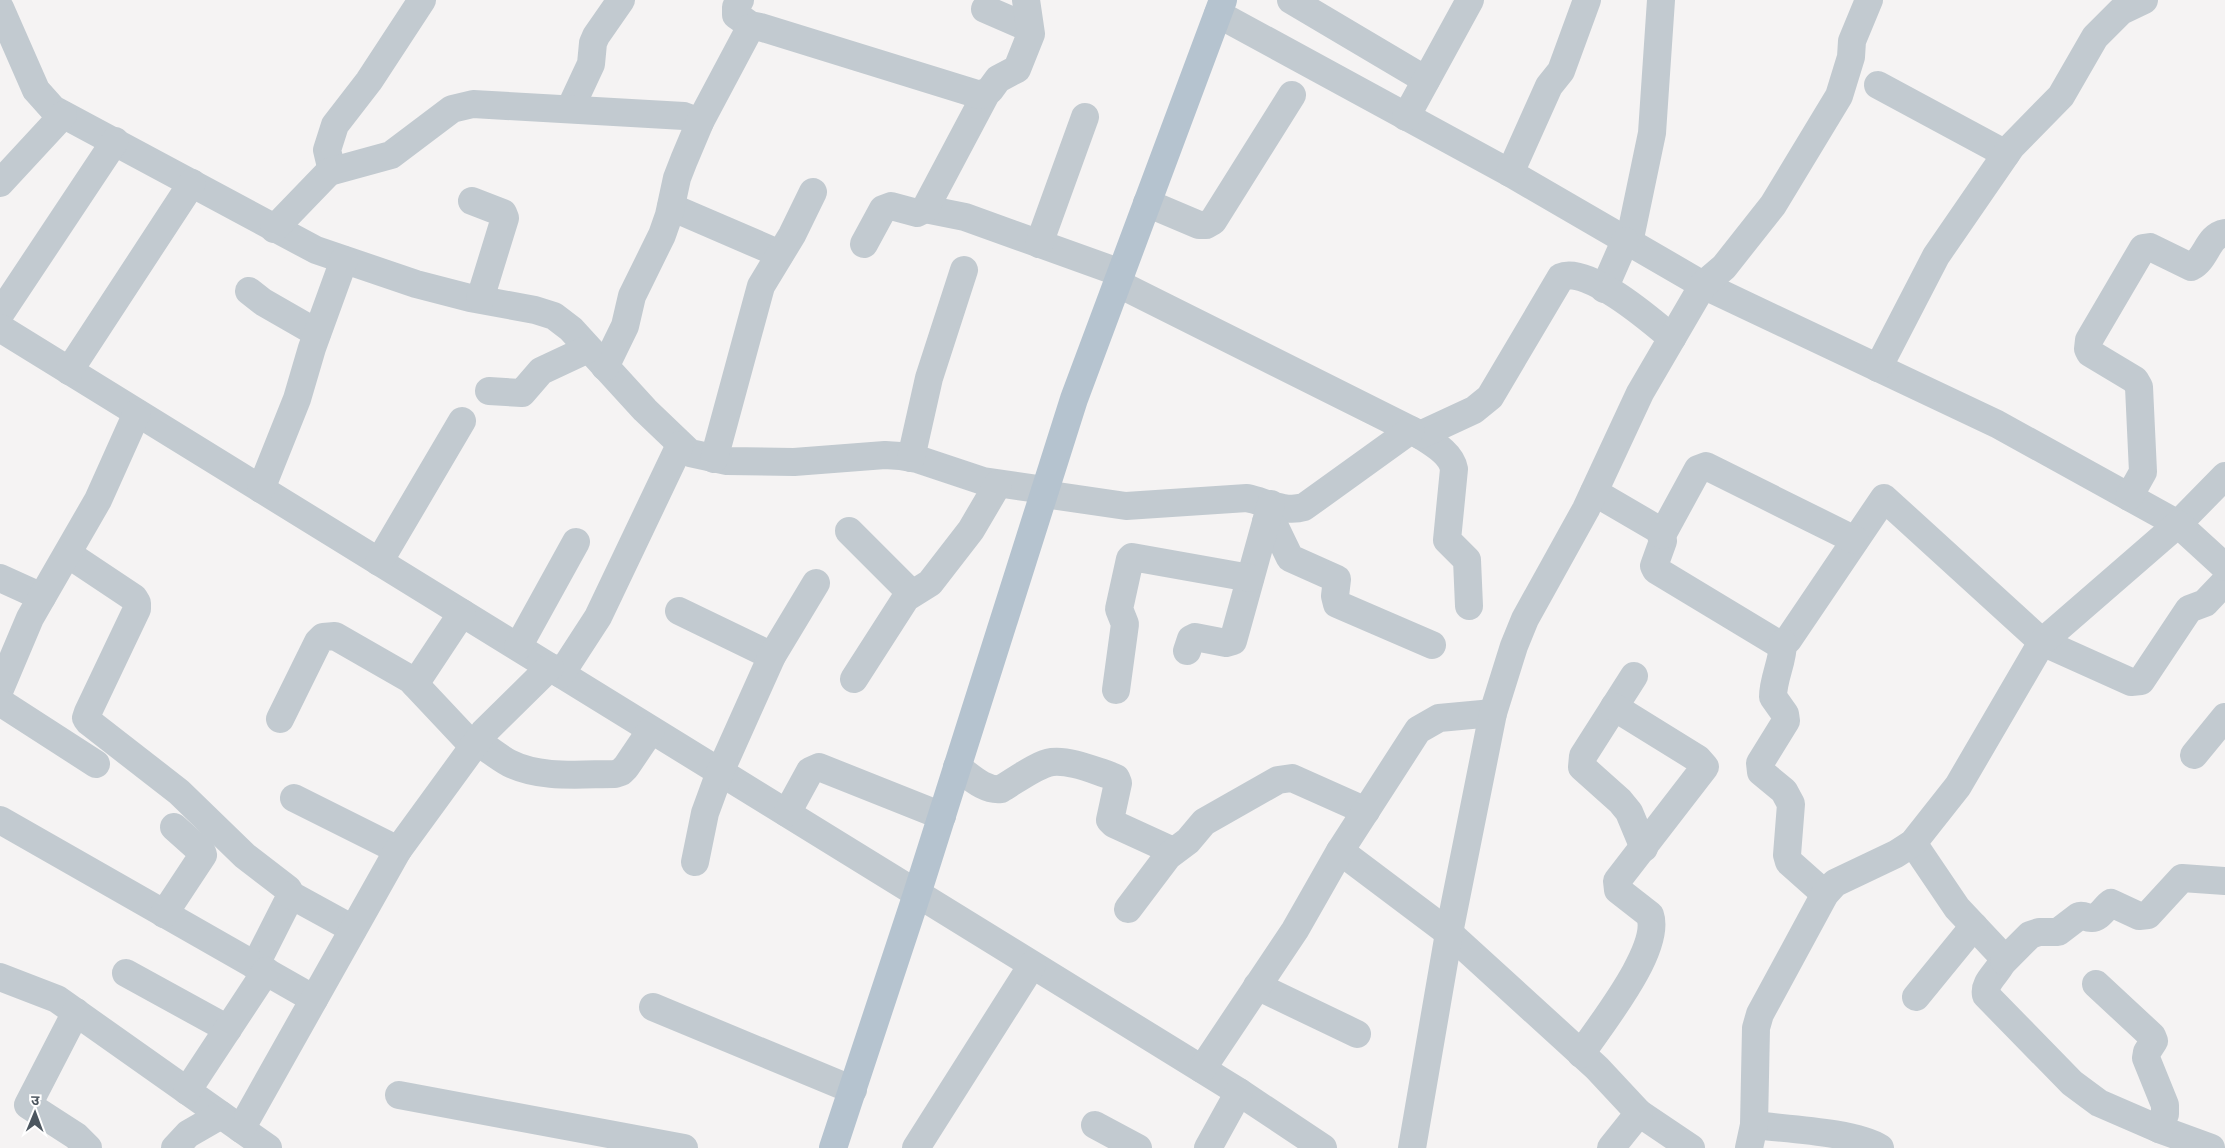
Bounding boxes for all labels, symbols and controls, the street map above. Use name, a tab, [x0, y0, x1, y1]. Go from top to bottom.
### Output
north arrow	[10, 1088, 60, 1138]
text: उ	[31, 1091, 40, 1108]

